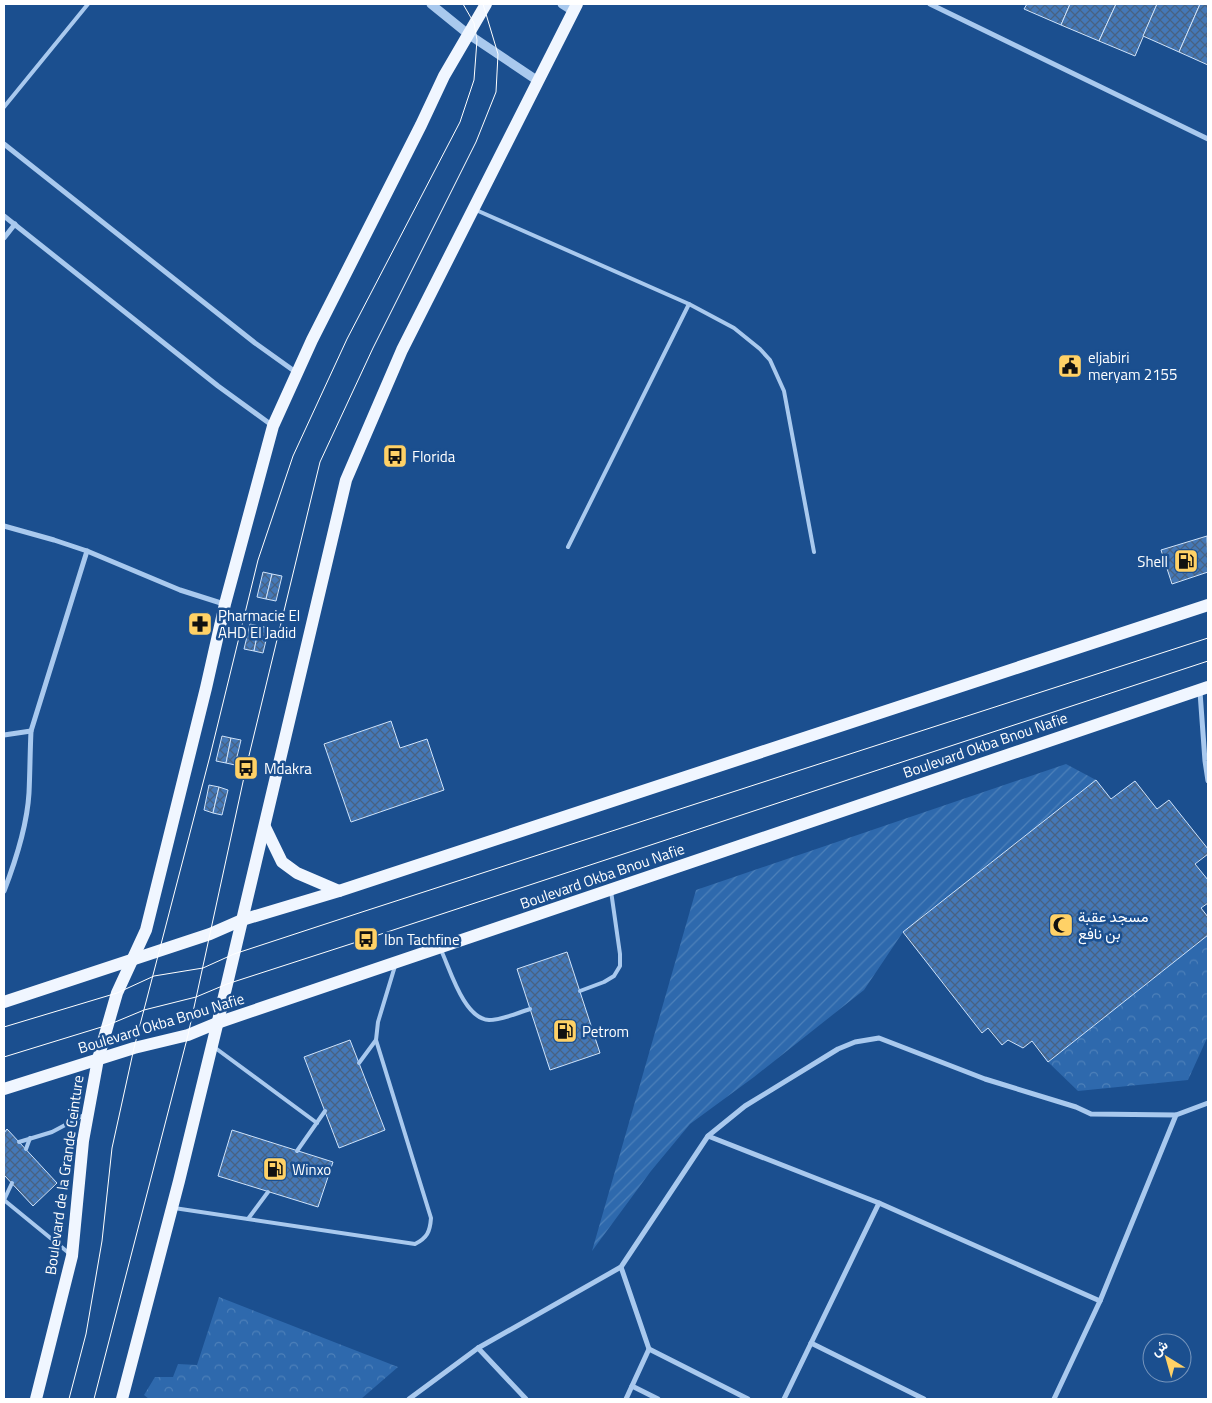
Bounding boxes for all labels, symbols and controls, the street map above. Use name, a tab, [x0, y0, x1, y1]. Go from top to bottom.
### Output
place label: eljabiri meryam 2155	[1088, 346, 1177, 386]
public building icon: eljabiri meryam 2155	[1057, 353, 1083, 379]
bus stop icon: Florida	[382, 443, 408, 469]
place label: Florida	[412, 445, 456, 468]
fuel station icon: Shell	[1173, 548, 1199, 574]
place label: Shell	[1137, 550, 1168, 573]
place label: Pharmacie El AHD El Jadid	[218, 604, 300, 644]
pharmacy icon: Pharmacie El AHD El Jadid	[187, 611, 213, 637]
street label: Boulevard Okba Bnou Nafie	[900, 706, 1070, 784]
bus stop icon: Mdakra	[233, 755, 259, 781]
place label: Mdakra	[264, 757, 312, 780]
street label: Boulevard Okba Bnou Nafie	[517, 837, 687, 915]
place label: مسجد عقبة بن نافع	[1078, 905, 1148, 945]
mosque icon: مسجد عقبة بن نافع	[1048, 912, 1074, 938]
bus stop icon: Ibn Tachfine	[353, 926, 379, 952]
place label: Ibn Tachfine	[384, 928, 459, 951]
street label: Boulevard Okba Bnou Nafie	[75, 987, 247, 1059]
fuel station icon: Petrom	[552, 1018, 578, 1044]
place label: Petrom	[582, 1020, 629, 1043]
street label: Boulevard de la Grande Ceinture	[39, 1074, 89, 1276]
fuel station icon: Winxo	[262, 1156, 288, 1182]
place label: Winxo	[292, 1158, 331, 1181]
north arrow	[1142, 1333, 1192, 1383]
text: ش	[1146, 1334, 1172, 1361]

